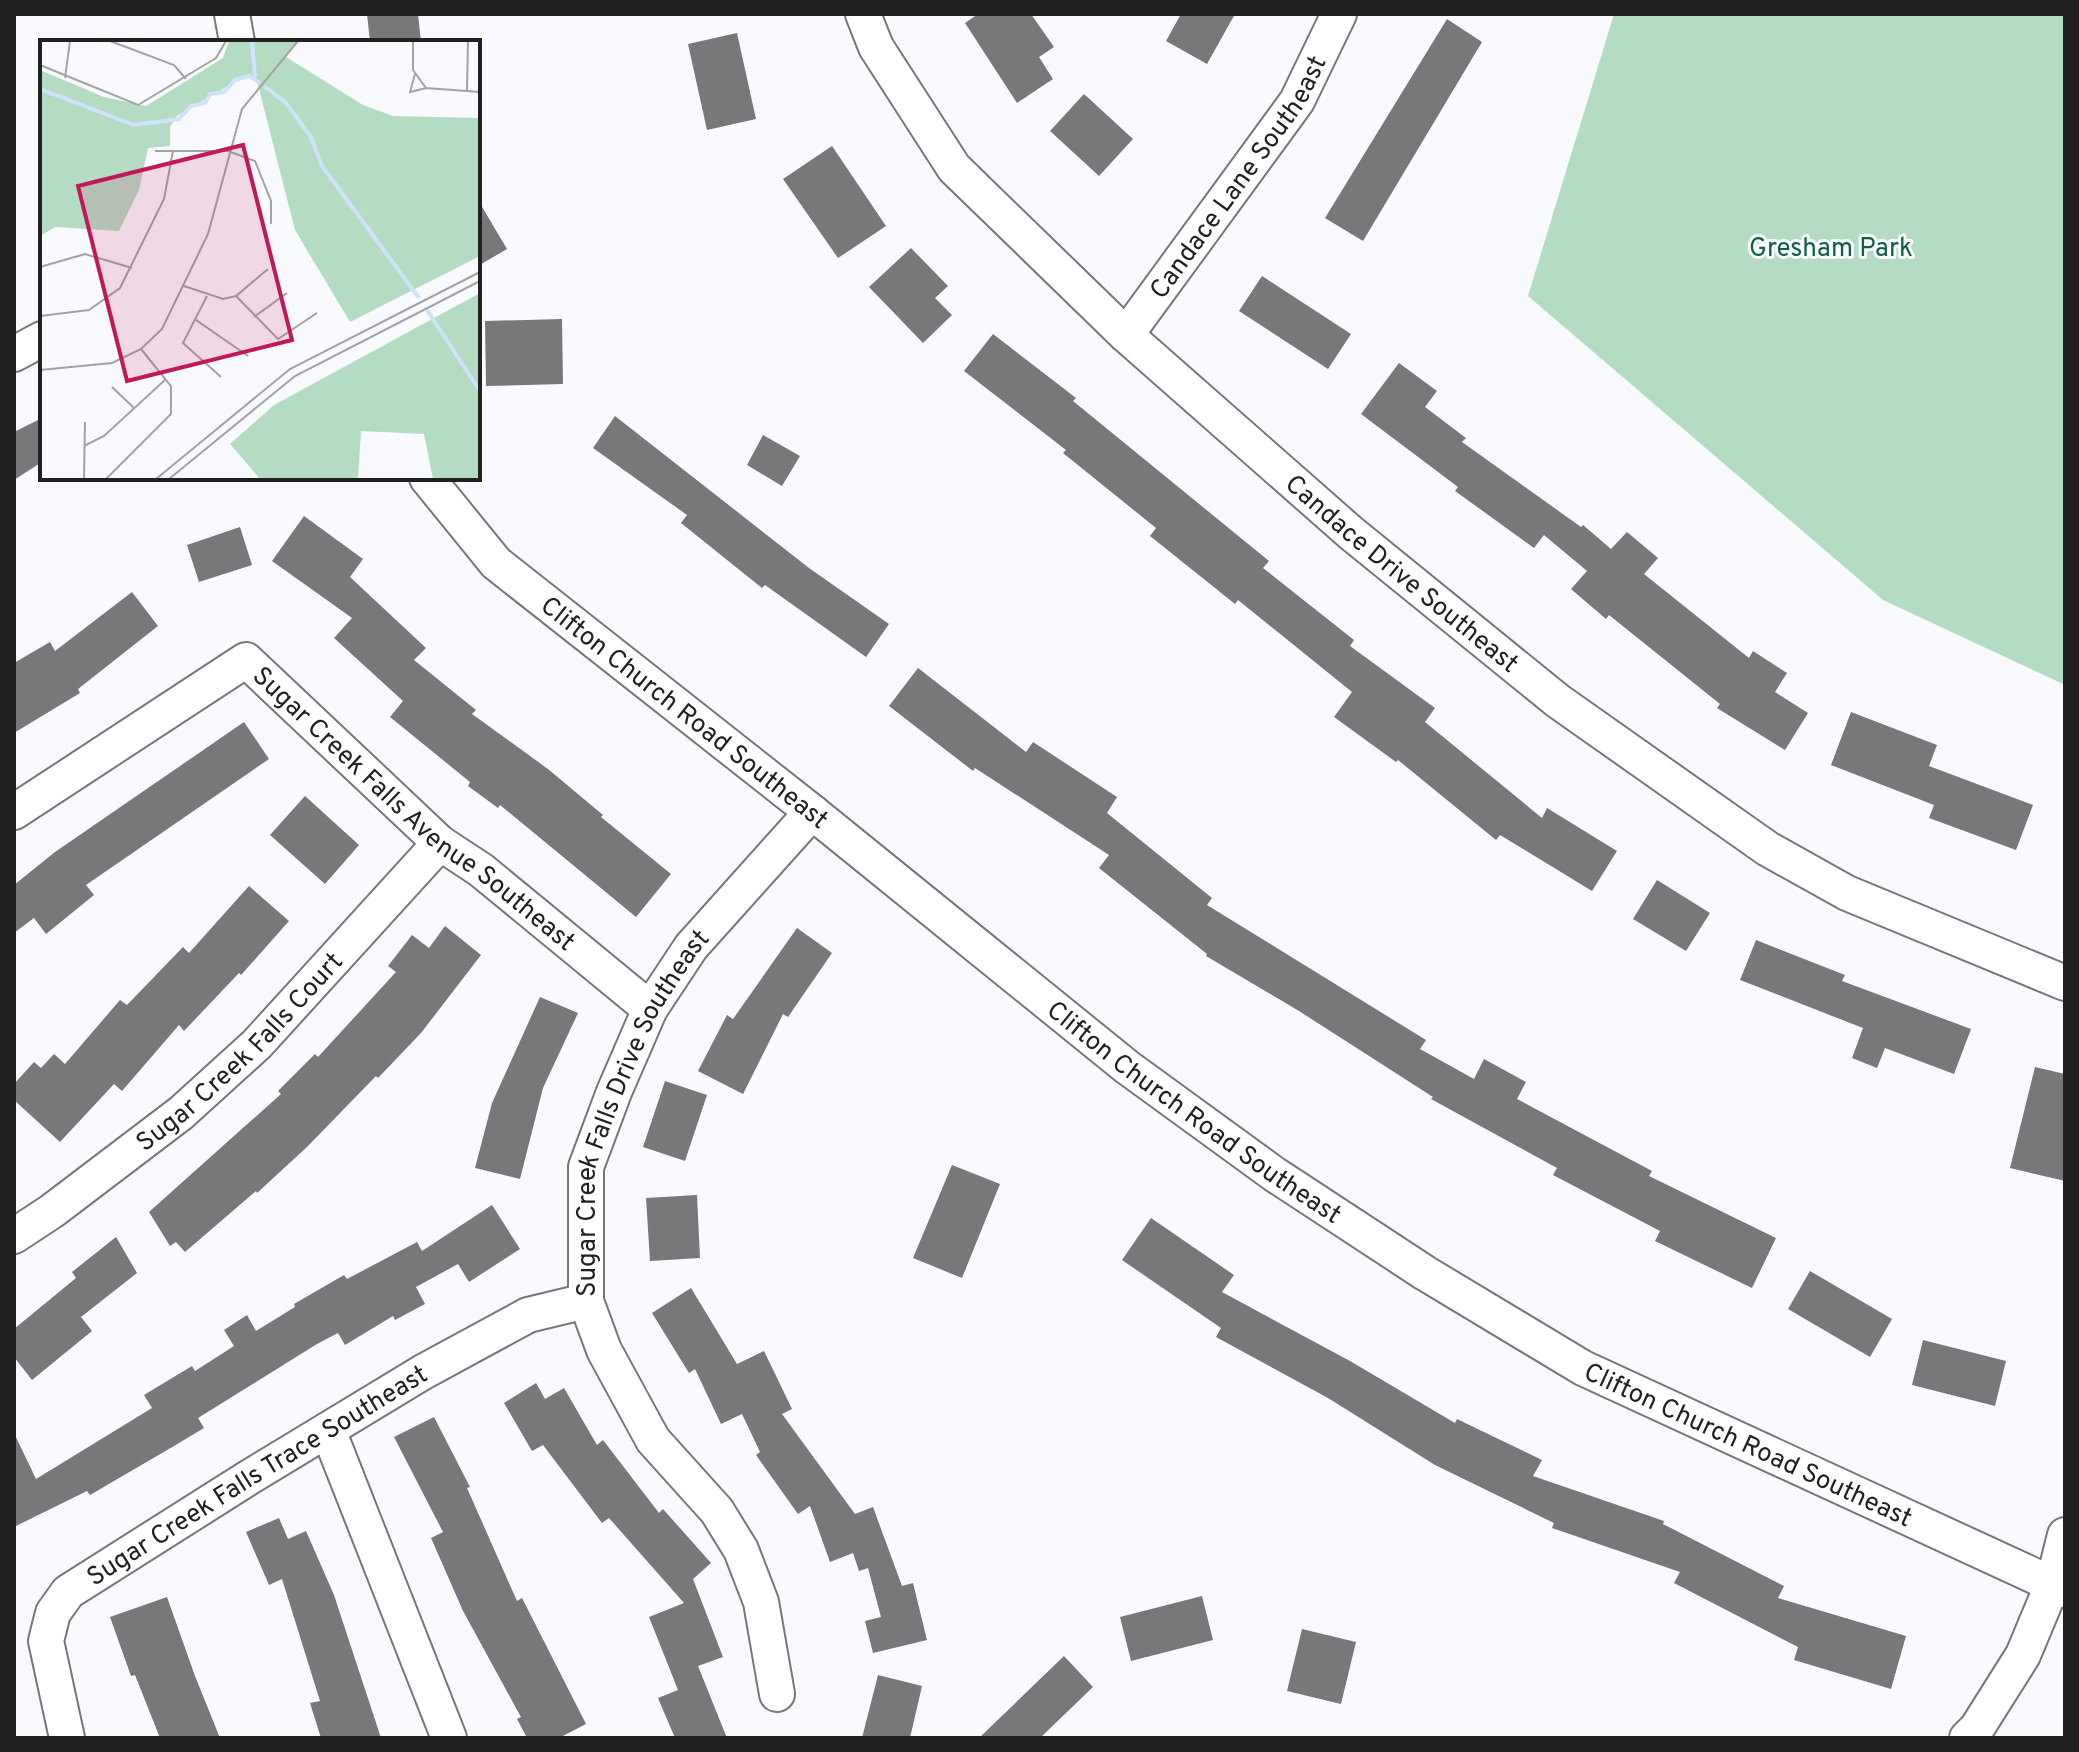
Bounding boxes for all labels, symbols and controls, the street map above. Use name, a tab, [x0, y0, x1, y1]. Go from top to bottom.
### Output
inset map	[40, 40, 480, 480]
street label: Candace Lane Southeast	[1144, 51, 1335, 306]
park label: Gresham Park	[1749, 233, 1913, 266]
street label: Candace Drive Southeast	[1277, 469, 1524, 681]
street label: Clifton Church Road Southeast	[533, 590, 834, 837]
street label: Sugar Creek Falls Avenue Southeast	[244, 661, 581, 960]
street label: Sugar Creek Falls Drive Southeast	[572, 924, 718, 1297]
street label: Sugar Creek Falls Court	[130, 946, 351, 1160]
street label: Clifton Church Road Southeast	[1039, 995, 1347, 1233]
street label: Clifton Church Road Southeast	[1578, 1357, 1917, 1536]
street label: Sugar Creek Falls Trace Southeast	[81, 1359, 434, 1595]

